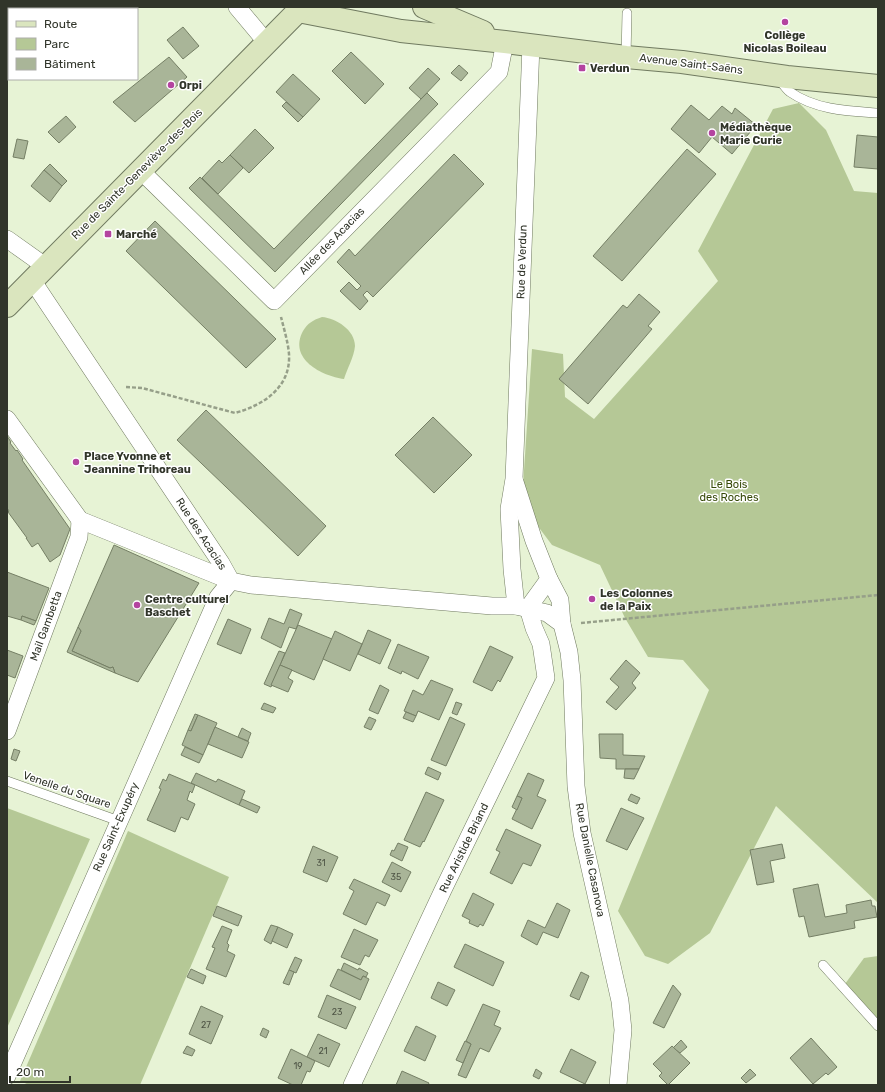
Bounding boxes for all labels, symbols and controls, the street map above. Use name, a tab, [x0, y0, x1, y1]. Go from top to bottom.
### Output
legend	[8, 8, 138, 80]
text: Route	[44, 17, 78, 31]
marker: Collège Nicolas Boileau	[780, 17, 790, 27]
place label: Collège Nicolas Boileau	[743, 29, 827, 55]
text: Parc	[44, 37, 70, 51]
street label: Avenue Saint-Saëns	[639, 51, 744, 77]
text: Bâtiment	[44, 57, 96, 71]
place label: Verdun	[590, 62, 630, 75]
marker: Verdun	[577, 63, 587, 73]
place label: Orpi	[179, 79, 202, 92]
marker: Orpi	[166, 80, 176, 90]
street label: Rue de Sainte-Geneviève-des-Bois	[69, 106, 205, 242]
place label: Médiathèque Marie Curie	[720, 121, 792, 147]
marker: Médiathèque Marie Curie	[707, 128, 717, 138]
street label: Allée des Acacias	[297, 204, 368, 277]
street label: Rue de Verdun	[514, 225, 530, 299]
place label: Marché	[116, 228, 157, 241]
marker: Marché	[103, 229, 113, 239]
place label: Place Yvonne et Jeannine Trihoreau	[84, 450, 191, 476]
marker: Place Yvonne et Jeannine Trihoreau	[71, 457, 81, 467]
park label: Le Bois des Roches	[699, 478, 759, 504]
street label: Rue des Acacias	[173, 496, 229, 573]
place label: Les Colonnes de la Paix	[600, 587, 673, 613]
street label: Mail Gambetta	[27, 589, 65, 663]
place label: Centre culturel Baschet	[145, 593, 229, 619]
marker: Les Colonnes de la Paix	[587, 594, 597, 604]
marker: Centre culturel Baschet	[132, 600, 142, 610]
street label: Venelle du Square	[21, 769, 113, 811]
street label: Rue Saint-Exupéry	[90, 780, 142, 874]
street label: Rue Aristide Briand	[437, 801, 491, 895]
street label: Rue Danielle Casanova	[573, 802, 607, 918]
house number: 31	[316, 858, 326, 868]
house number: 35	[391, 872, 401, 882]
house number: 23	[332, 1007, 342, 1017]
house number: 27	[201, 1020, 211, 1030]
house number: 21	[318, 1046, 328, 1056]
scale bar	[10, 1058, 70, 1084]
house number: 19	[293, 1061, 303, 1071]
text: 20 m	[16, 1065, 44, 1079]

